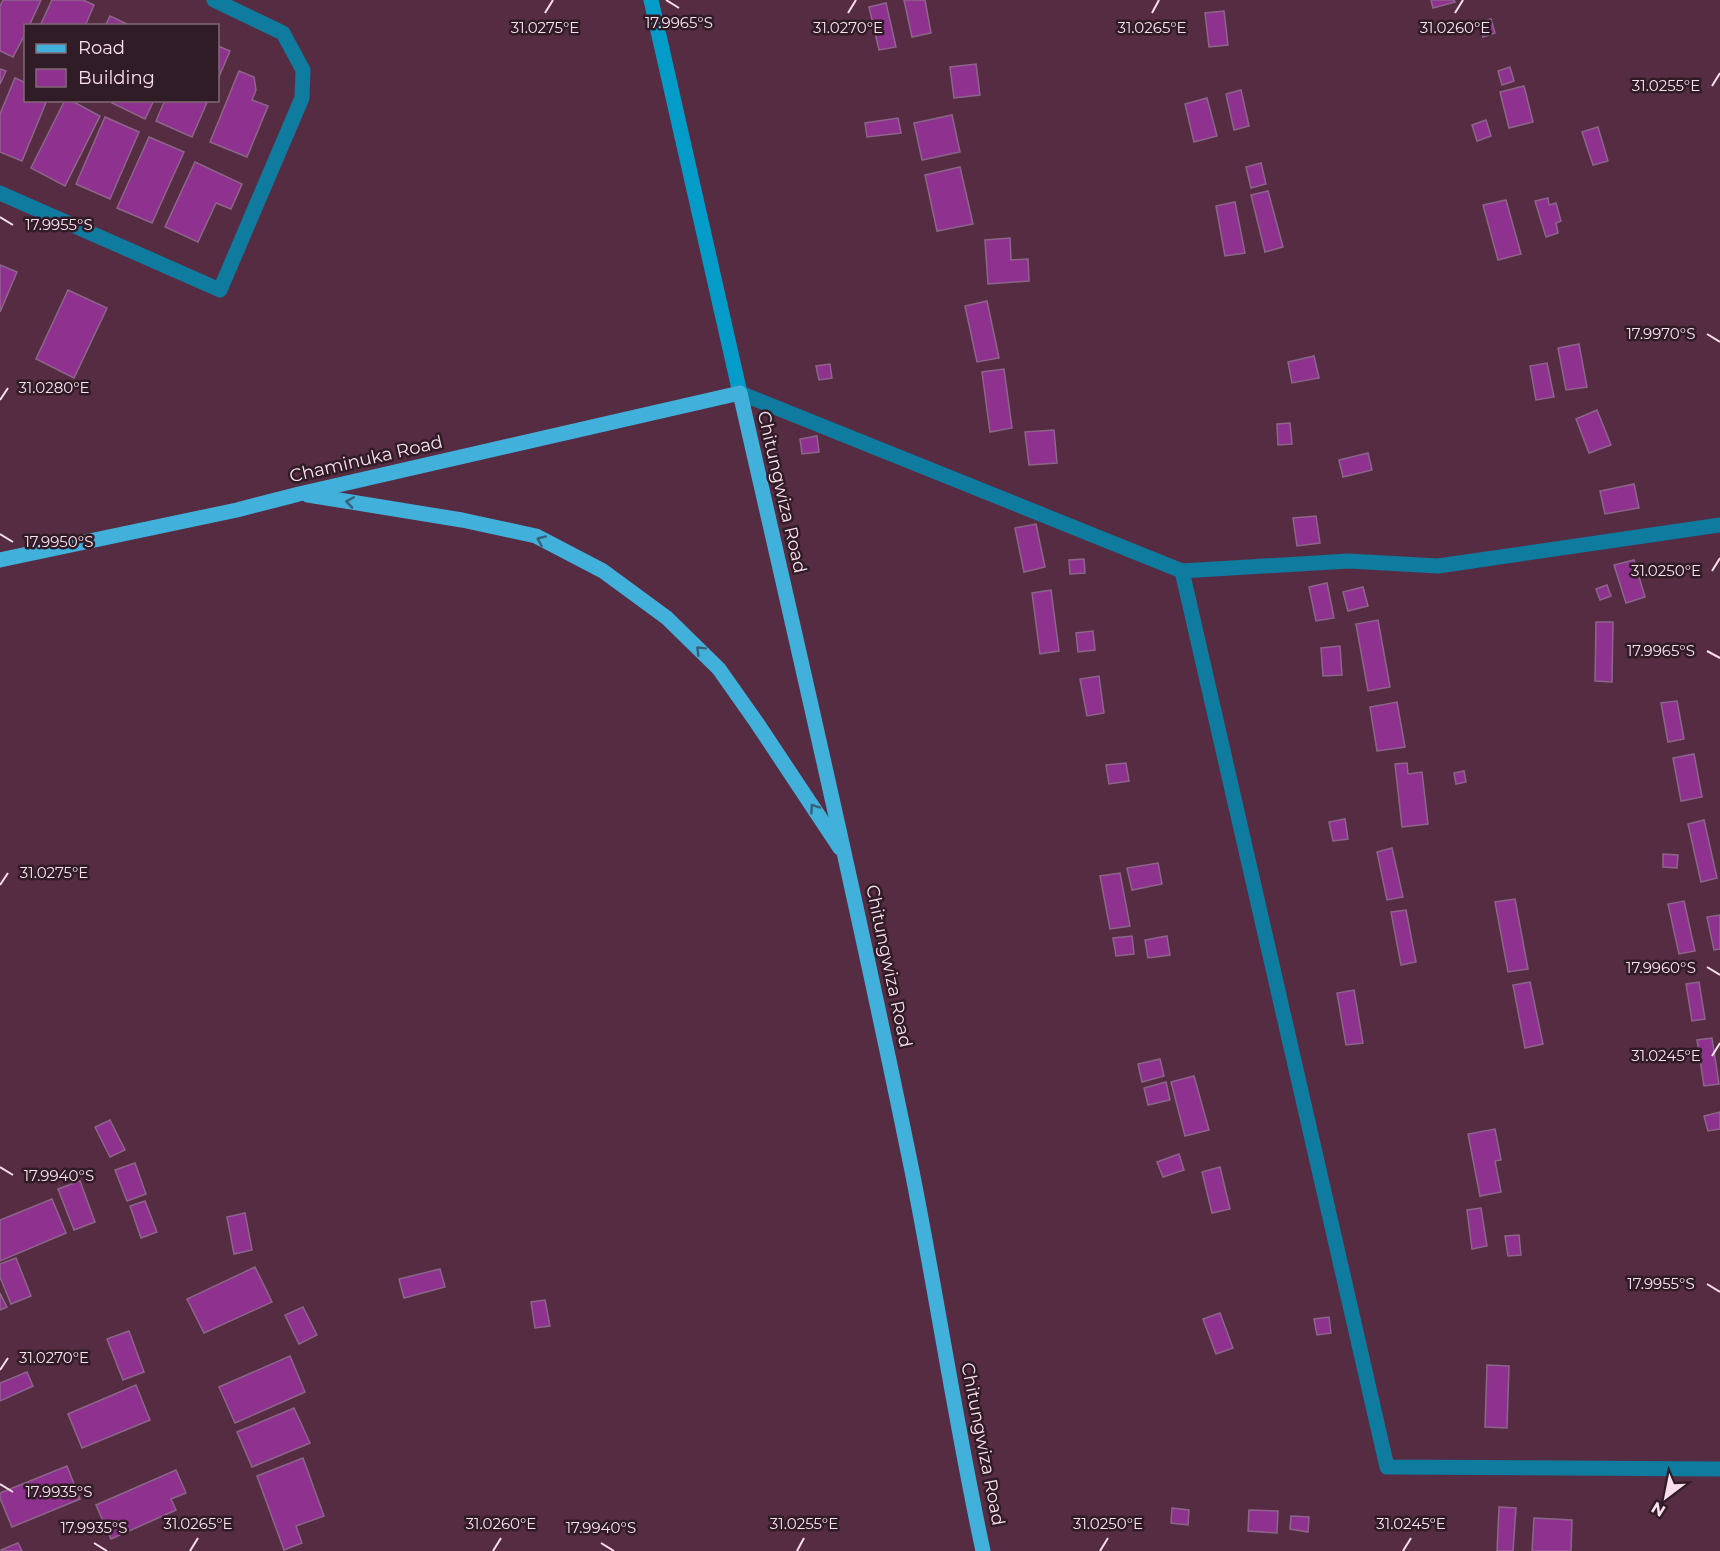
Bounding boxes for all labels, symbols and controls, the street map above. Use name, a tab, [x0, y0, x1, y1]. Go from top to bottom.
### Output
text: 17.9965°S	[645, 13, 713, 32]
text: 31.0275°E	[511, 18, 579, 37]
text: 31.0270°E	[813, 18, 883, 37]
text: 31.0265°E	[1117, 18, 1187, 37]
text: 31.0260°E	[1420, 18, 1490, 37]
legend	[24, 24, 219, 102]
text: Road	[78, 37, 125, 59]
text: Building	[78, 67, 155, 89]
text: 31.0255°E	[1632, 76, 1700, 95]
text: 17.9955°S	[25, 215, 93, 234]
text: 17.9970°S	[1626, 324, 1696, 343]
text: 31.0280°E	[18, 378, 90, 397]
street label: Chitungwiza Road	[753, 409, 811, 575]
street label: Chaminuka Road	[287, 431, 445, 487]
one-way arrow	[345, 496, 355, 509]
text: 17.9950°S	[24, 532, 94, 551]
one-way arrow	[536, 535, 547, 547]
text: 31.0250°E	[1631, 561, 1701, 580]
text: 17.9965°S	[1627, 641, 1695, 660]
one-way arrow	[696, 647, 707, 658]
one-way arrow	[809, 804, 821, 814]
text: 31.0275°E	[20, 863, 88, 882]
street label: Chitungwiza Road	[861, 883, 917, 1049]
text: 17.9960°S	[1626, 958, 1696, 977]
text: 31.0245°E	[1631, 1046, 1701, 1065]
text: 17.9940°S	[24, 1166, 94, 1185]
text: 17.9955°S	[1627, 1274, 1695, 1293]
text: 31.0270°E	[19, 1348, 89, 1367]
street label: Chitungwiza Road	[956, 1361, 1010, 1527]
north arrow	[1636, 1467, 1696, 1527]
text: 17.9935°S	[25, 1482, 93, 1501]
text: N	[1648, 1498, 1669, 1521]
text: 31.0265°E	[163, 1514, 233, 1533]
text: 31.0260°E	[466, 1514, 536, 1533]
text: 31.0255°E	[770, 1514, 838, 1533]
text: 31.0250°E	[1073, 1514, 1143, 1533]
text: 31.0245°E	[1376, 1514, 1446, 1533]
text: 17.9935°S	[60, 1518, 128, 1537]
text: 17.9940°S	[566, 1518, 636, 1537]

